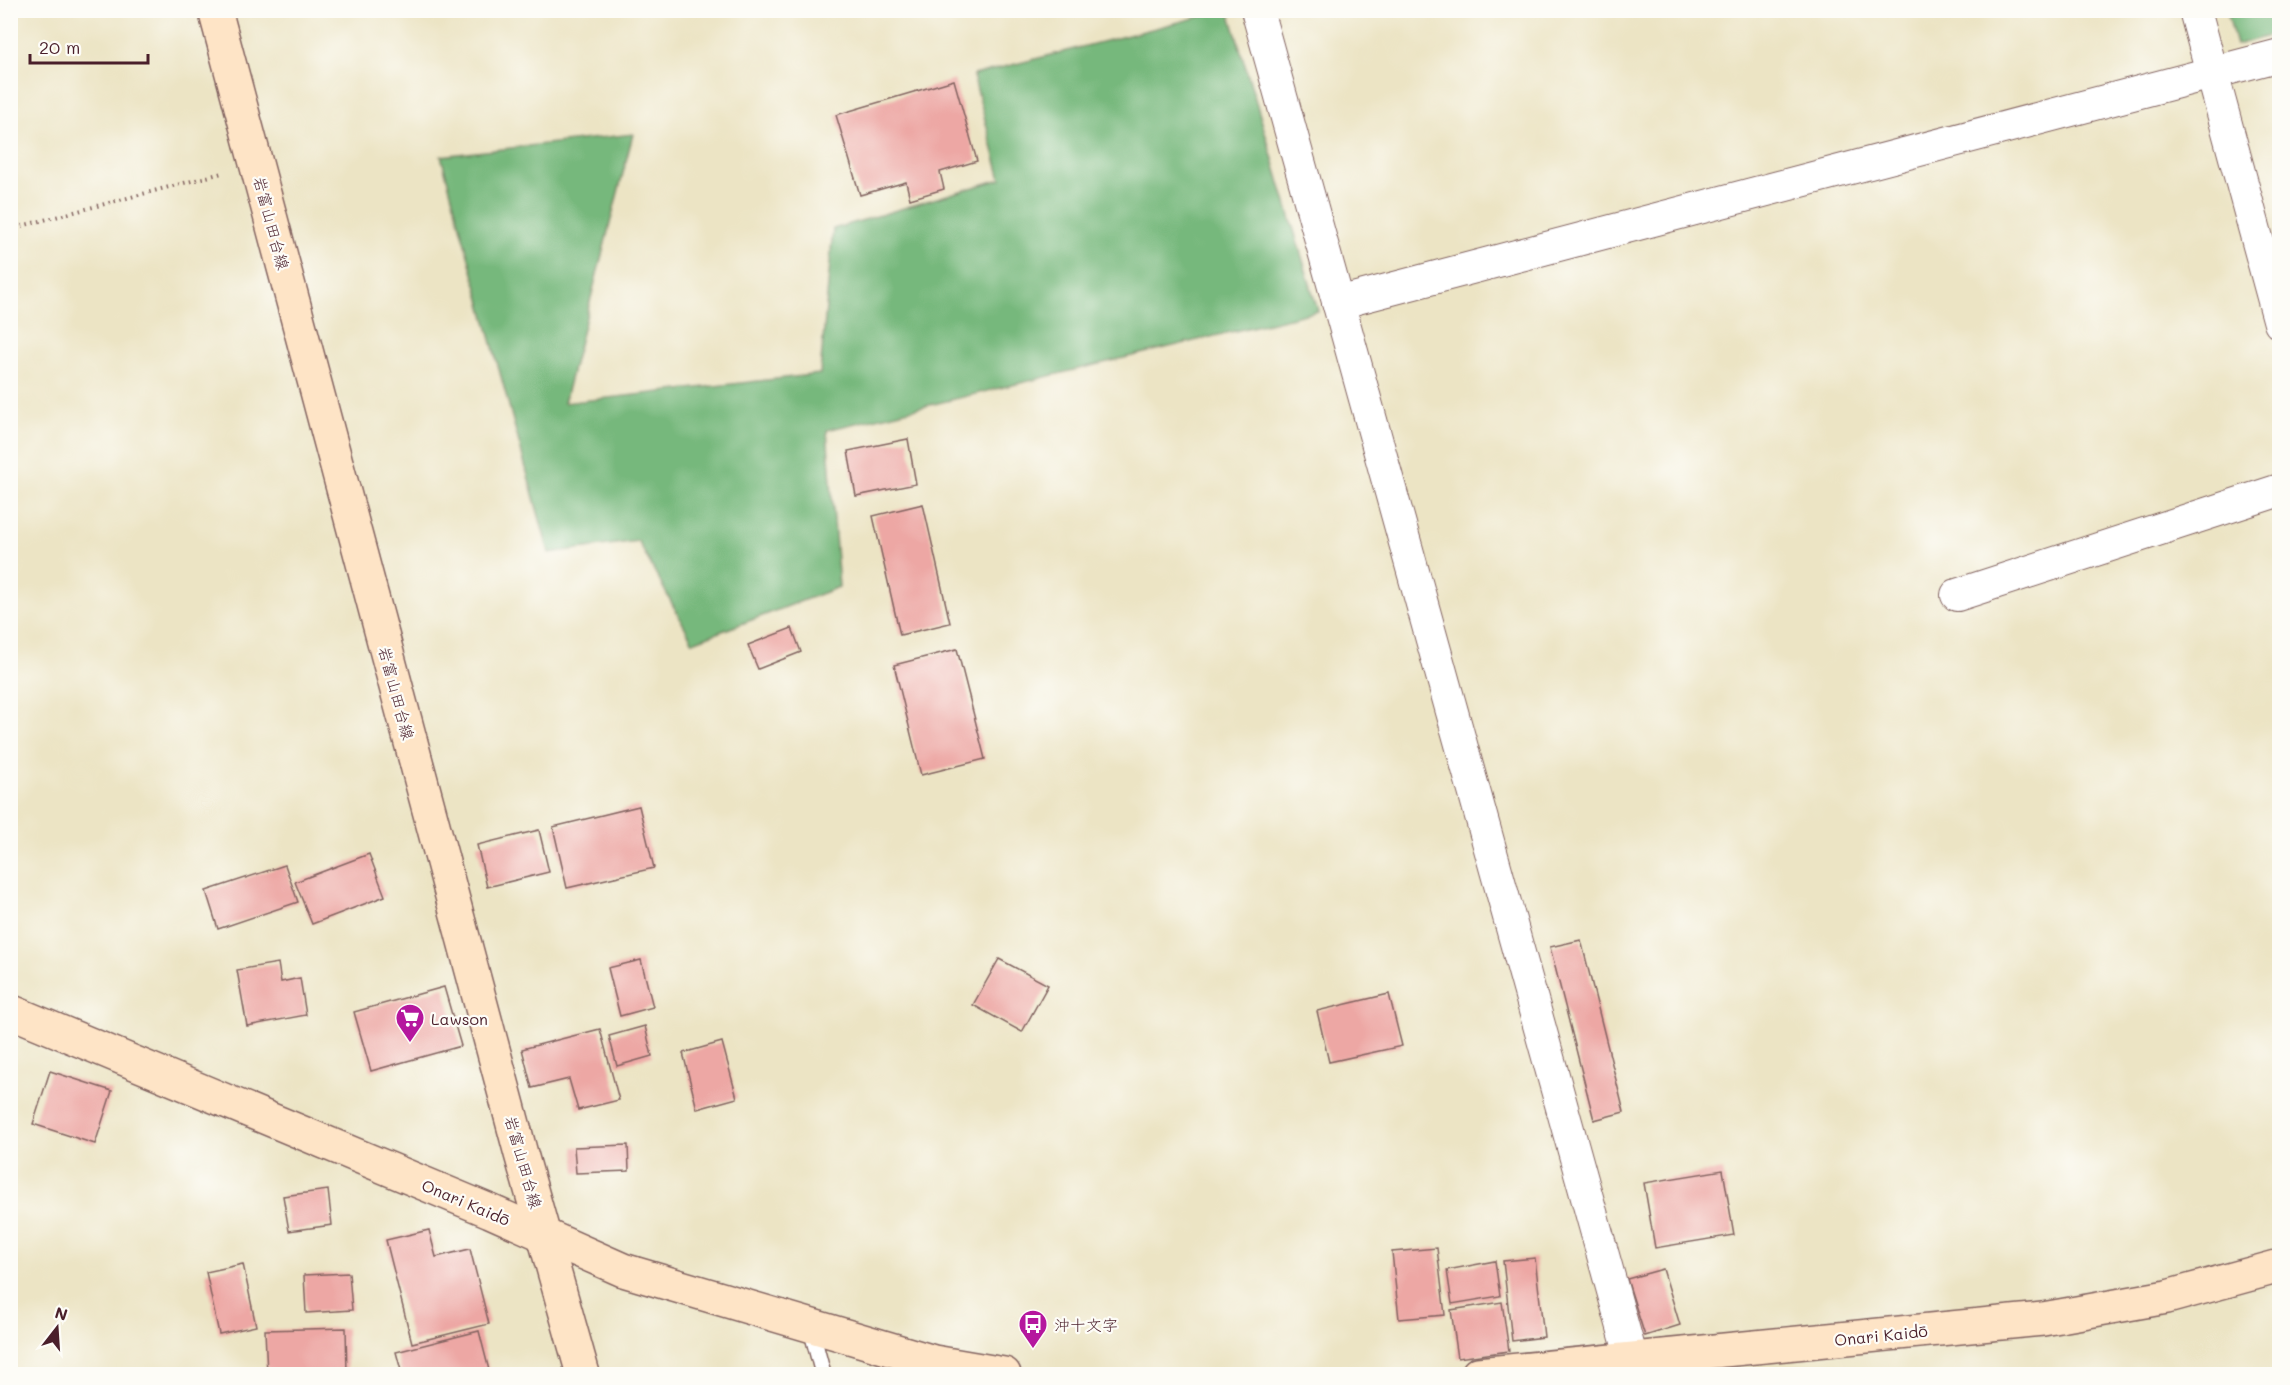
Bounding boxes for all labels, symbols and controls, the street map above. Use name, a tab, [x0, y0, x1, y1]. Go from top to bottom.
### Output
scale bar	[30, 27, 148, 65]
text: 20 m	[39, 35, 80, 59]
street label: 岩富山田台線	[249, 174, 295, 272]
street label: 岩富山田台線	[374, 644, 420, 742]
supermarket icon: Lawson	[394, 1002, 426, 1044]
place label: Lawson	[431, 1008, 488, 1029]
street label: 岩富山田台線	[501, 1113, 547, 1211]
street label: Onari Kaidō	[419, 1174, 513, 1230]
north arrow	[27, 1298, 87, 1358]
text: N	[53, 1301, 70, 1325]
bus stop icon: 沖十文字	[1017, 1308, 1049, 1350]
place label: 沖十文字	[1054, 1314, 1118, 1335]
street label: Onari Kaidō	[1833, 1320, 1929, 1350]

